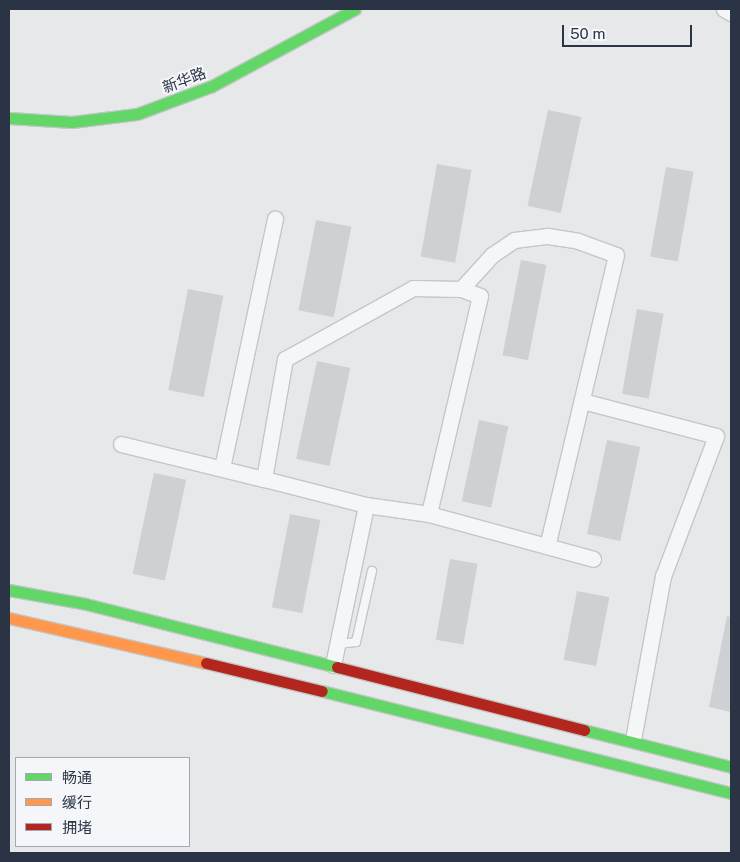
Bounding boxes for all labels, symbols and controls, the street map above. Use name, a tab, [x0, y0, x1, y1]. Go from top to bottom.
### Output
scale bar	[565, 15, 695, 47]
text: 50 m	[570, 25, 605, 42]
street label: 新华路	[160, 64, 208, 96]
legend	[15, 757, 190, 847]
text: 畅通	[62, 769, 92, 786]
text: 缓行	[62, 794, 92, 811]
text: 拥堵	[62, 819, 92, 836]

